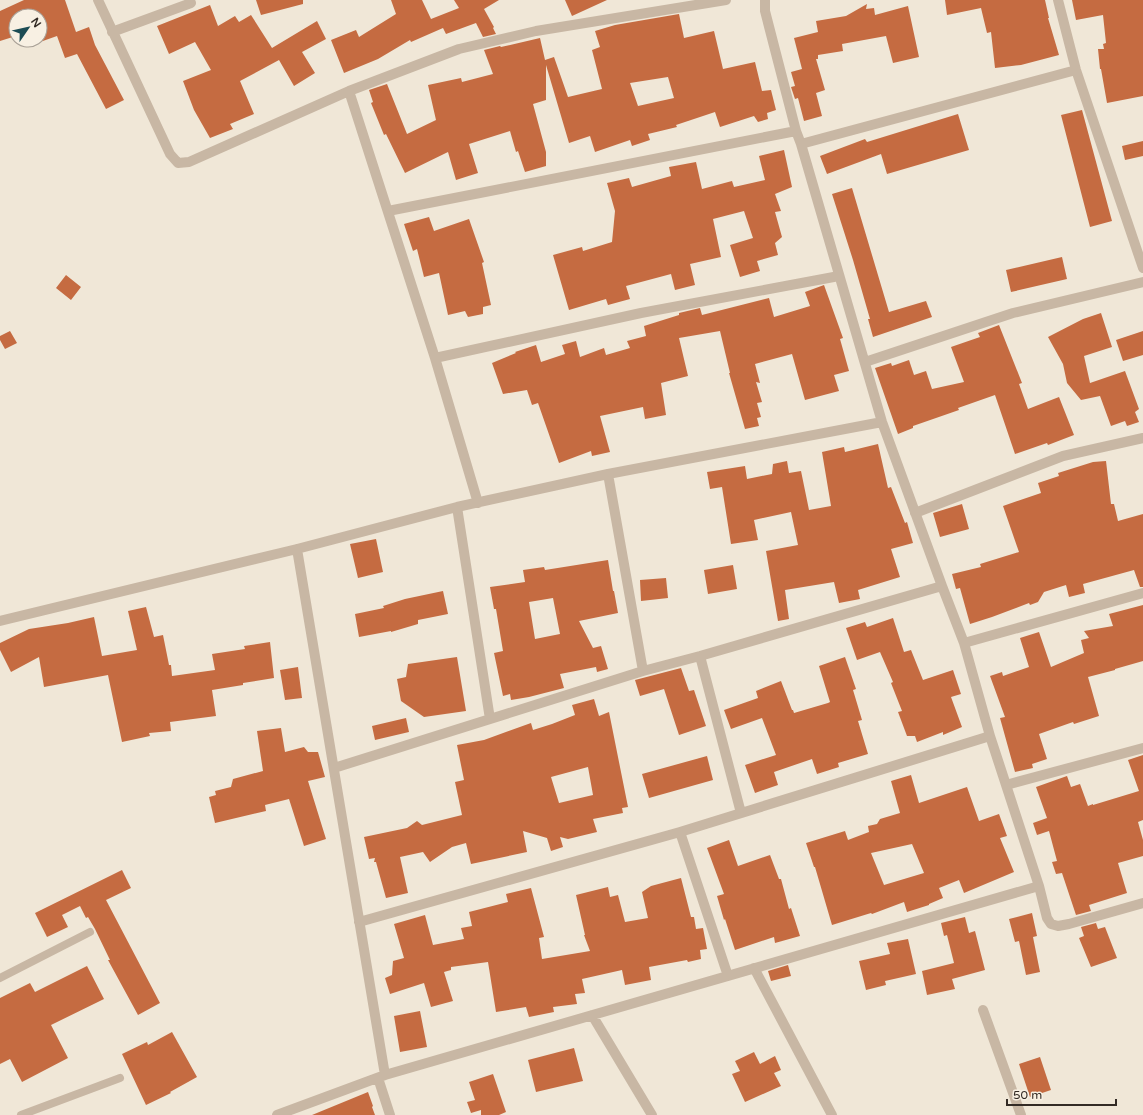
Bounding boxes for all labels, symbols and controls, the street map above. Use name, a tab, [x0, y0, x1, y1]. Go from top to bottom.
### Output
north arrow	[8, 8, 48, 48]
text: N	[28, 15, 44, 30]
scale bar	[1007, 1081, 1116, 1107]
text: 50 m	[1013, 1088, 1042, 1102]

